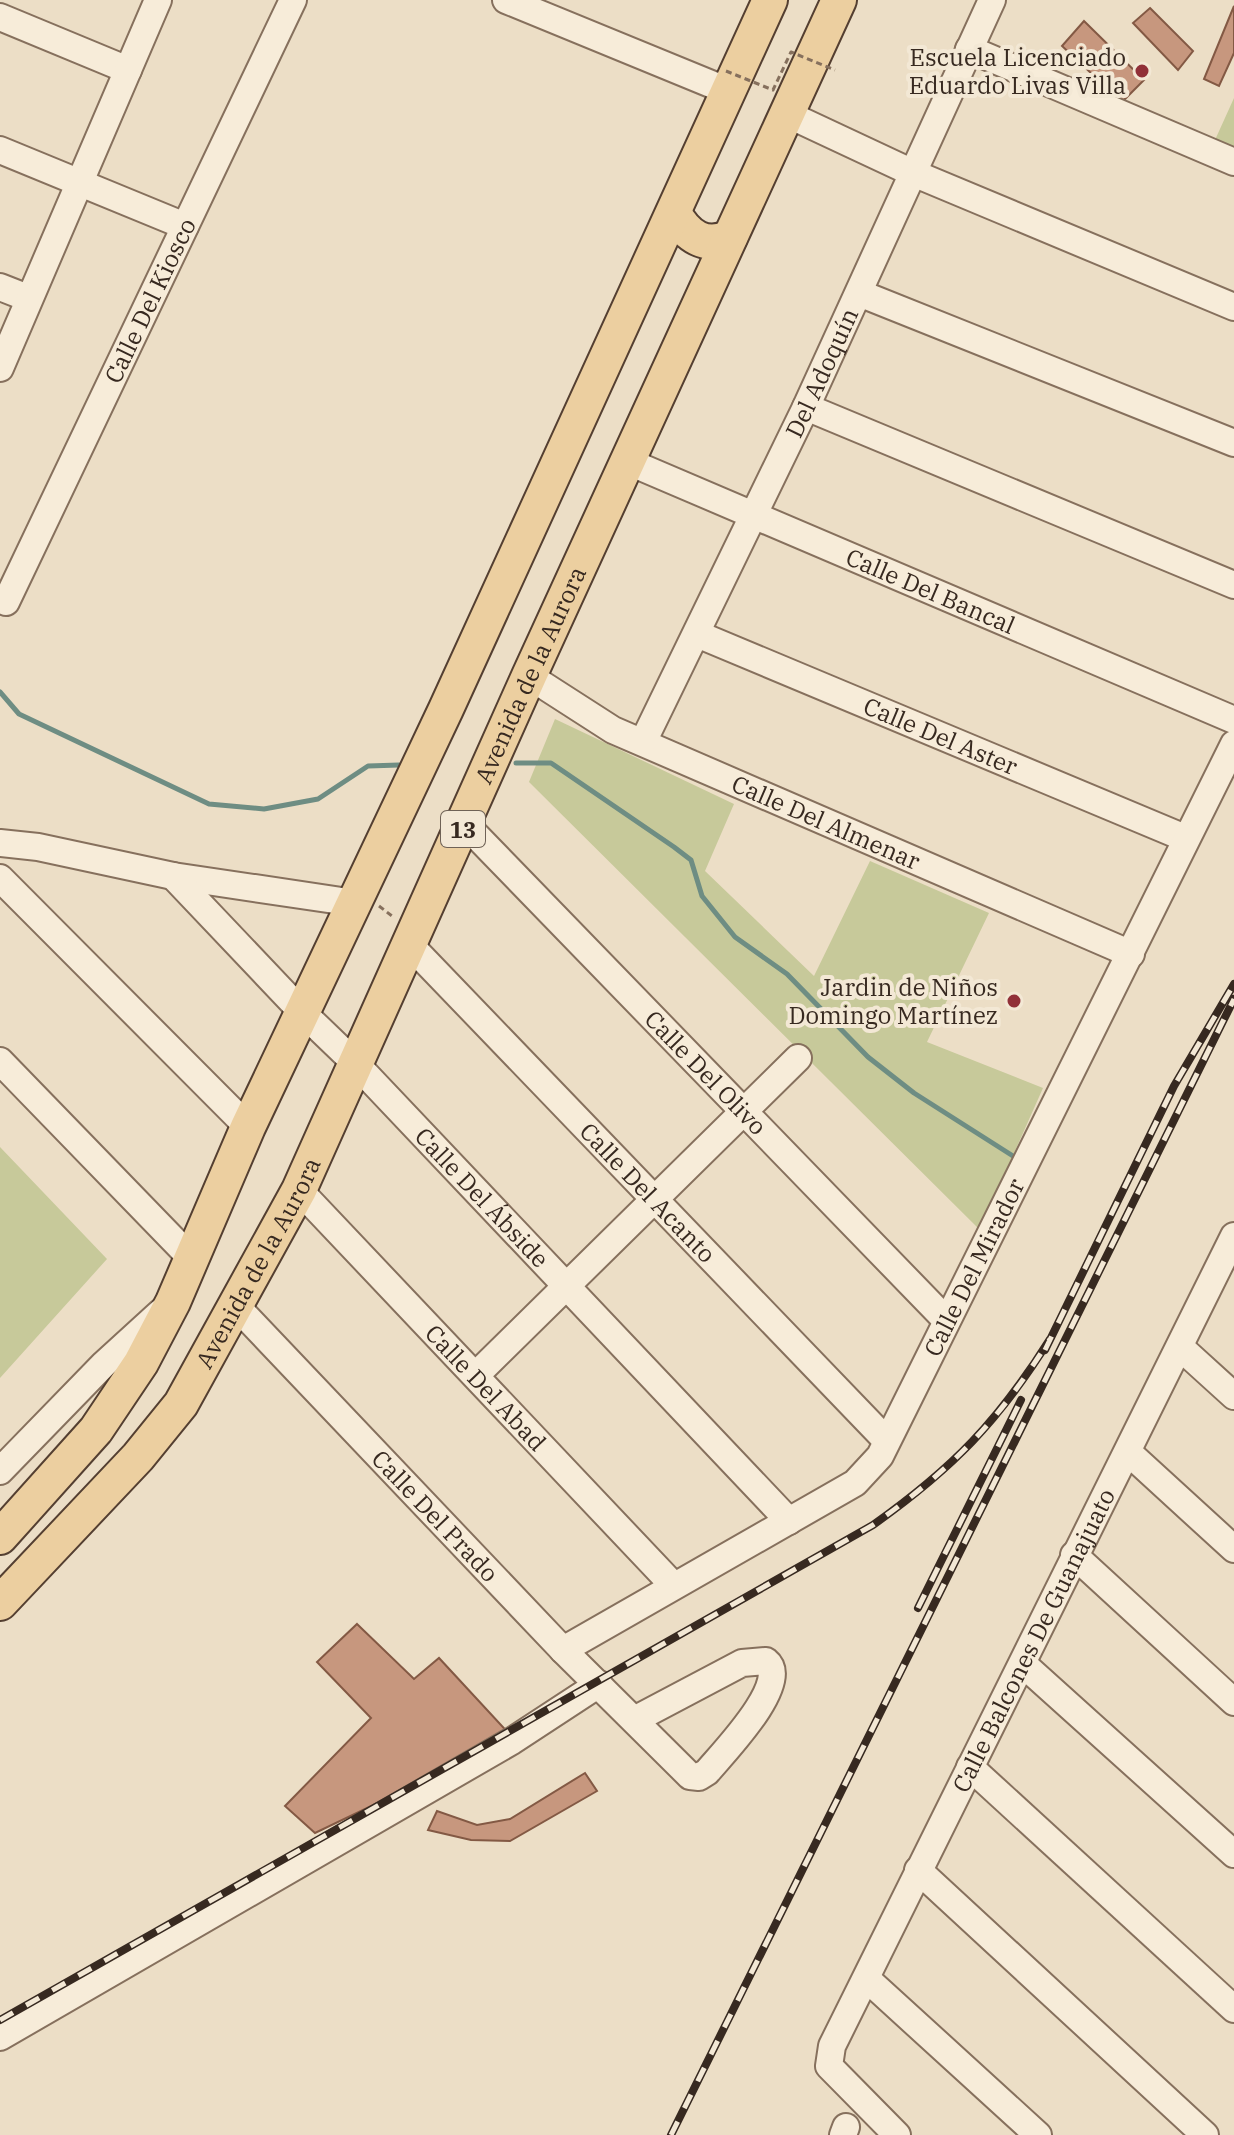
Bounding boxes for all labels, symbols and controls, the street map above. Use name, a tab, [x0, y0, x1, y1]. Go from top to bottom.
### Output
place label: Escuela Licenciado Eduardo Livas Villa	[909, 41, 1126, 101]
marker: Escuela Licenciado Eduardo Livas Villa	[1133, 62, 1151, 80]
street label: Calle Del Kiosco	[97, 213, 203, 388]
street label: Del Adoquín	[778, 303, 865, 443]
street label: Calle Del Bancal	[841, 540, 1020, 641]
street label: Avenida de la Aurora	[467, 561, 593, 789]
street label: Calle Del Aster	[859, 689, 1023, 782]
street label: Calle Del Almenar	[727, 767, 926, 877]
road number: 13	[441, 811, 485, 847]
place label: Jardin de Niños Domingo Martínez	[789, 971, 998, 1031]
marker: Jardin de Niños Domingo Martínez	[1005, 992, 1023, 1010]
street label: Calle Del Olivo	[638, 1003, 774, 1142]
street label: Calle Del Acanto	[573, 1115, 723, 1269]
street label: Calle Del Ábside	[408, 1120, 556, 1274]
street label: Avenida de la Aurora	[188, 1152, 328, 1374]
street label: Calle Del Mirador	[916, 1172, 1032, 1362]
street label: Calle Del Abad	[418, 1317, 554, 1458]
street label: Calle Del Prado	[365, 1443, 506, 1589]
street label: Calle Balcones De Guanajuato	[945, 1483, 1122, 1798]

